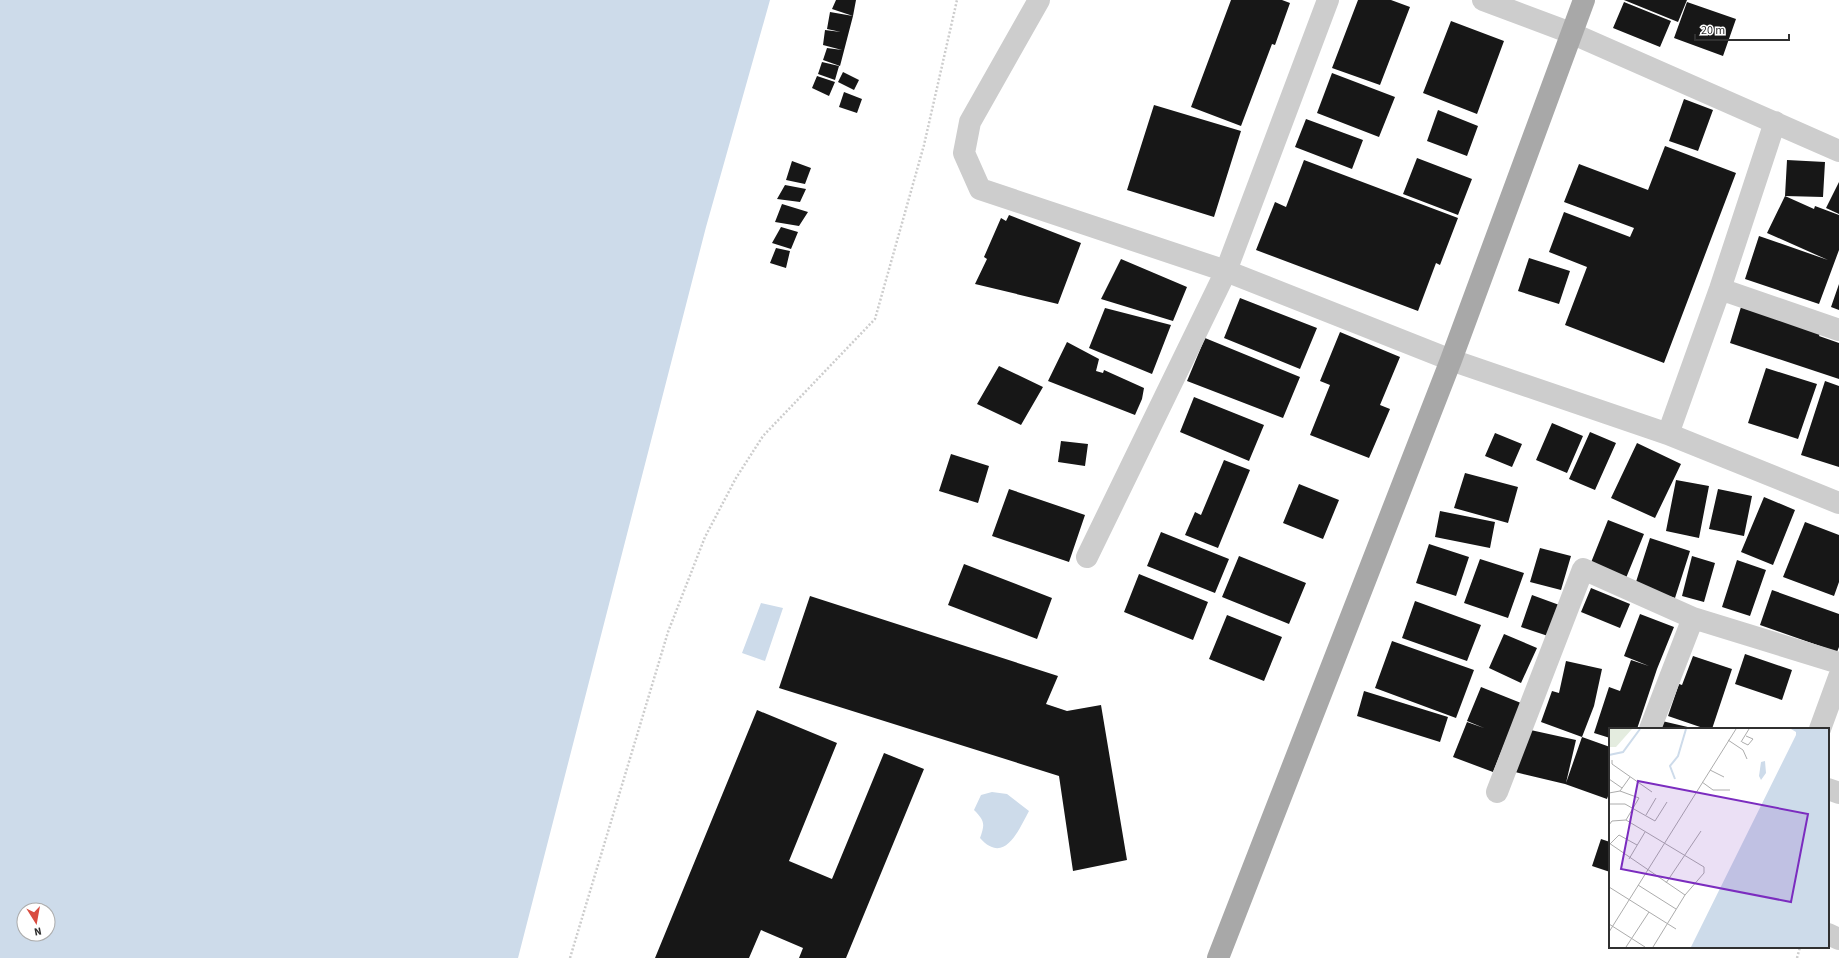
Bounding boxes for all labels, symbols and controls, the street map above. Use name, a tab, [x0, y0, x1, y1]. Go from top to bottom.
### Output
scale bar	[1695, 16, 1789, 42]
text: 20 m	[1701, 22, 1725, 39]
inset map	[1609, 728, 1829, 948]
north arrow	[16, 902, 56, 942]
text: N	[33, 923, 43, 939]

